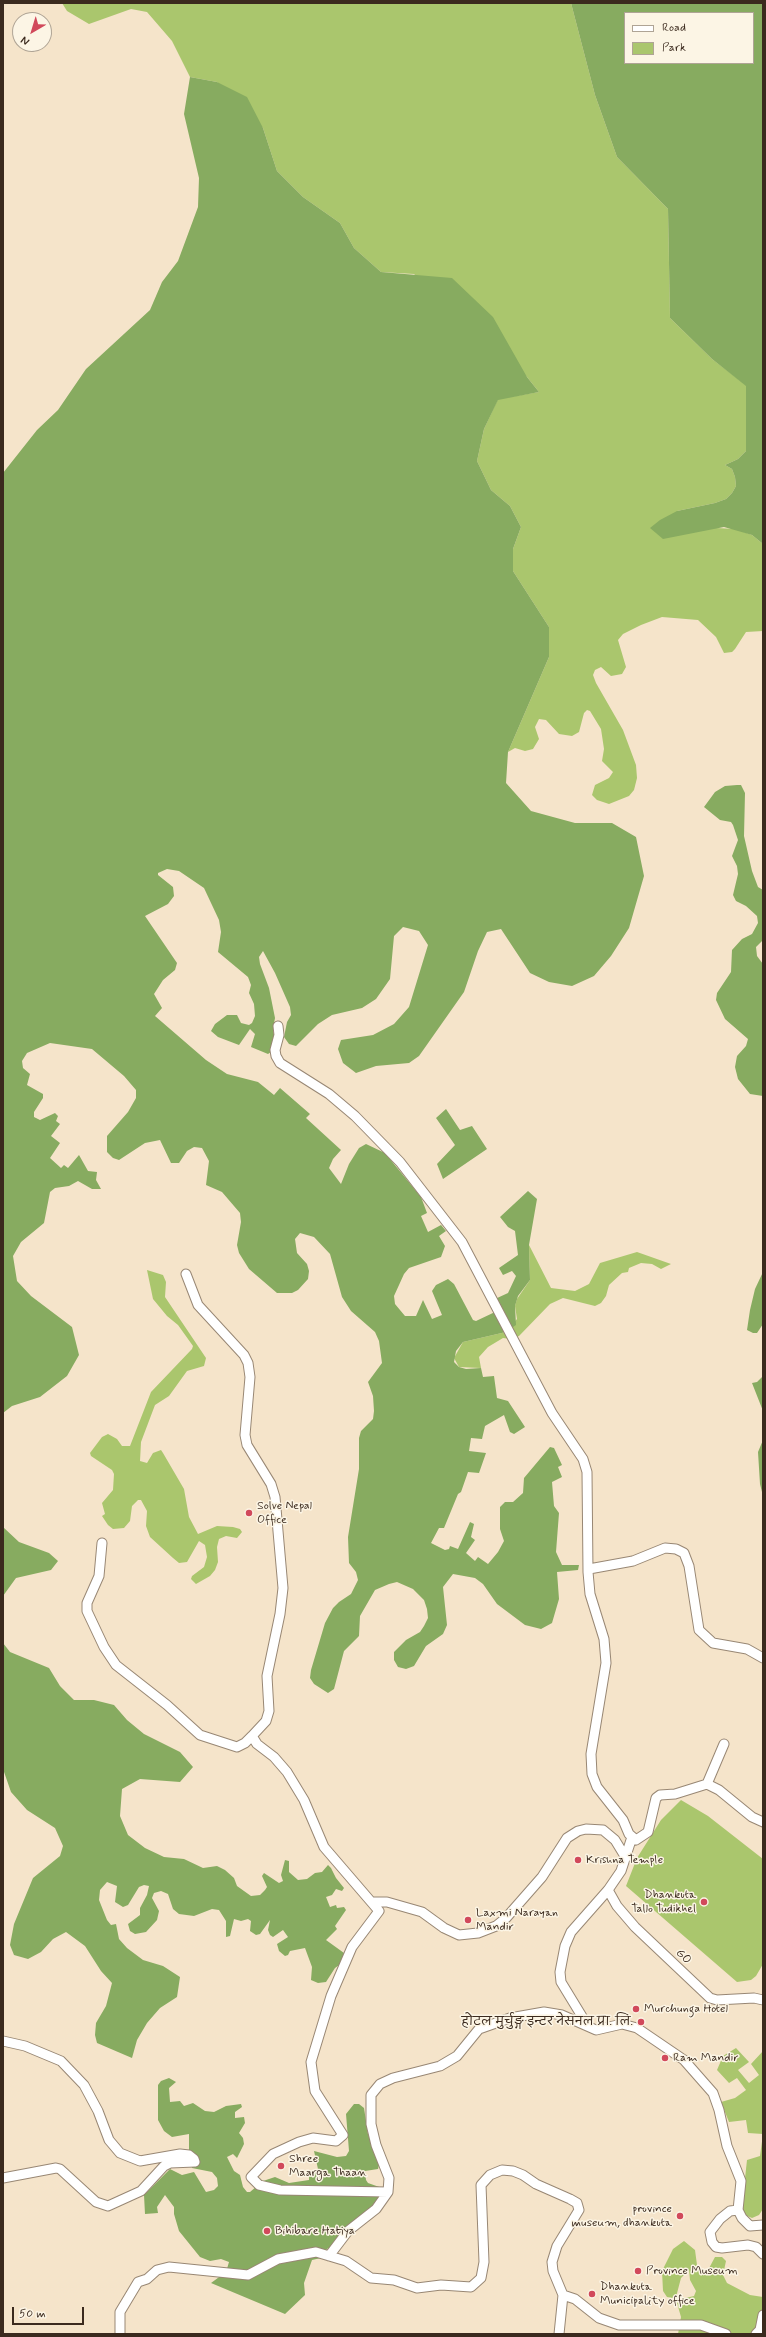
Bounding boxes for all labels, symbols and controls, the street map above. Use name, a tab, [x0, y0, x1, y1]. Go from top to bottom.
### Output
north arrow	[12, 12, 52, 52]
legend	[624, 12, 754, 64]
text: Road	[662, 20, 686, 36]
text: N	[18, 33, 32, 48]
text: Park	[662, 40, 686, 56]
place label: Solve Nepal Office	[257, 1499, 312, 1527]
marker: Solve Nepal Office	[244, 1508, 254, 1518]
place label: Krishna Temple	[586, 1853, 663, 1867]
marker: Krishna Temple	[573, 1855, 583, 1865]
place label: Dhankuta Tallo Tudikhel	[631, 1888, 696, 1916]
marker: Dhankuta Tallo Tudikhel	[699, 1897, 709, 1907]
place label: Laxmi Narayan Mandir	[476, 1906, 558, 1934]
marker: Laxmi Narayan Mandir	[463, 1915, 473, 1925]
street label: GO	[672, 1946, 694, 1968]
place label: Murchunga Hotel	[644, 2002, 728, 2016]
marker: Murchunga Hotel	[631, 2004, 641, 2014]
place label: होटल मुर्चुङ्ग इन्टर नेसनल प्रा. लि.	[462, 2015, 633, 2029]
marker: होटल मुर्चुङ्ग इन्टर नेसनल प्रा. लि.	[636, 2017, 646, 2027]
place label: Ram Mandir	[673, 2051, 739, 2065]
marker: Ram Mandir	[660, 2053, 670, 2063]
place label: Shree Maarga Thaan	[289, 2152, 367, 2180]
marker: Shree Maarga Thaan	[276, 2161, 286, 2171]
place label: province museum, dhankuta	[572, 2202, 672, 2230]
marker: province museum, dhankuta	[675, 2211, 685, 2221]
place label: Bihibare Hatiya	[275, 2224, 355, 2238]
marker: Bihibare Hatiya	[262, 2226, 272, 2236]
place label: Province Museum	[646, 2264, 738, 2278]
marker: Province Museum	[633, 2266, 643, 2276]
place label: Dhankuta Municipality office	[600, 2280, 695, 2308]
marker: Dhankuta Municipality office	[587, 2289, 597, 2299]
scale bar	[14, 2299, 86, 2325]
text: 50 m	[19, 2306, 46, 2322]

